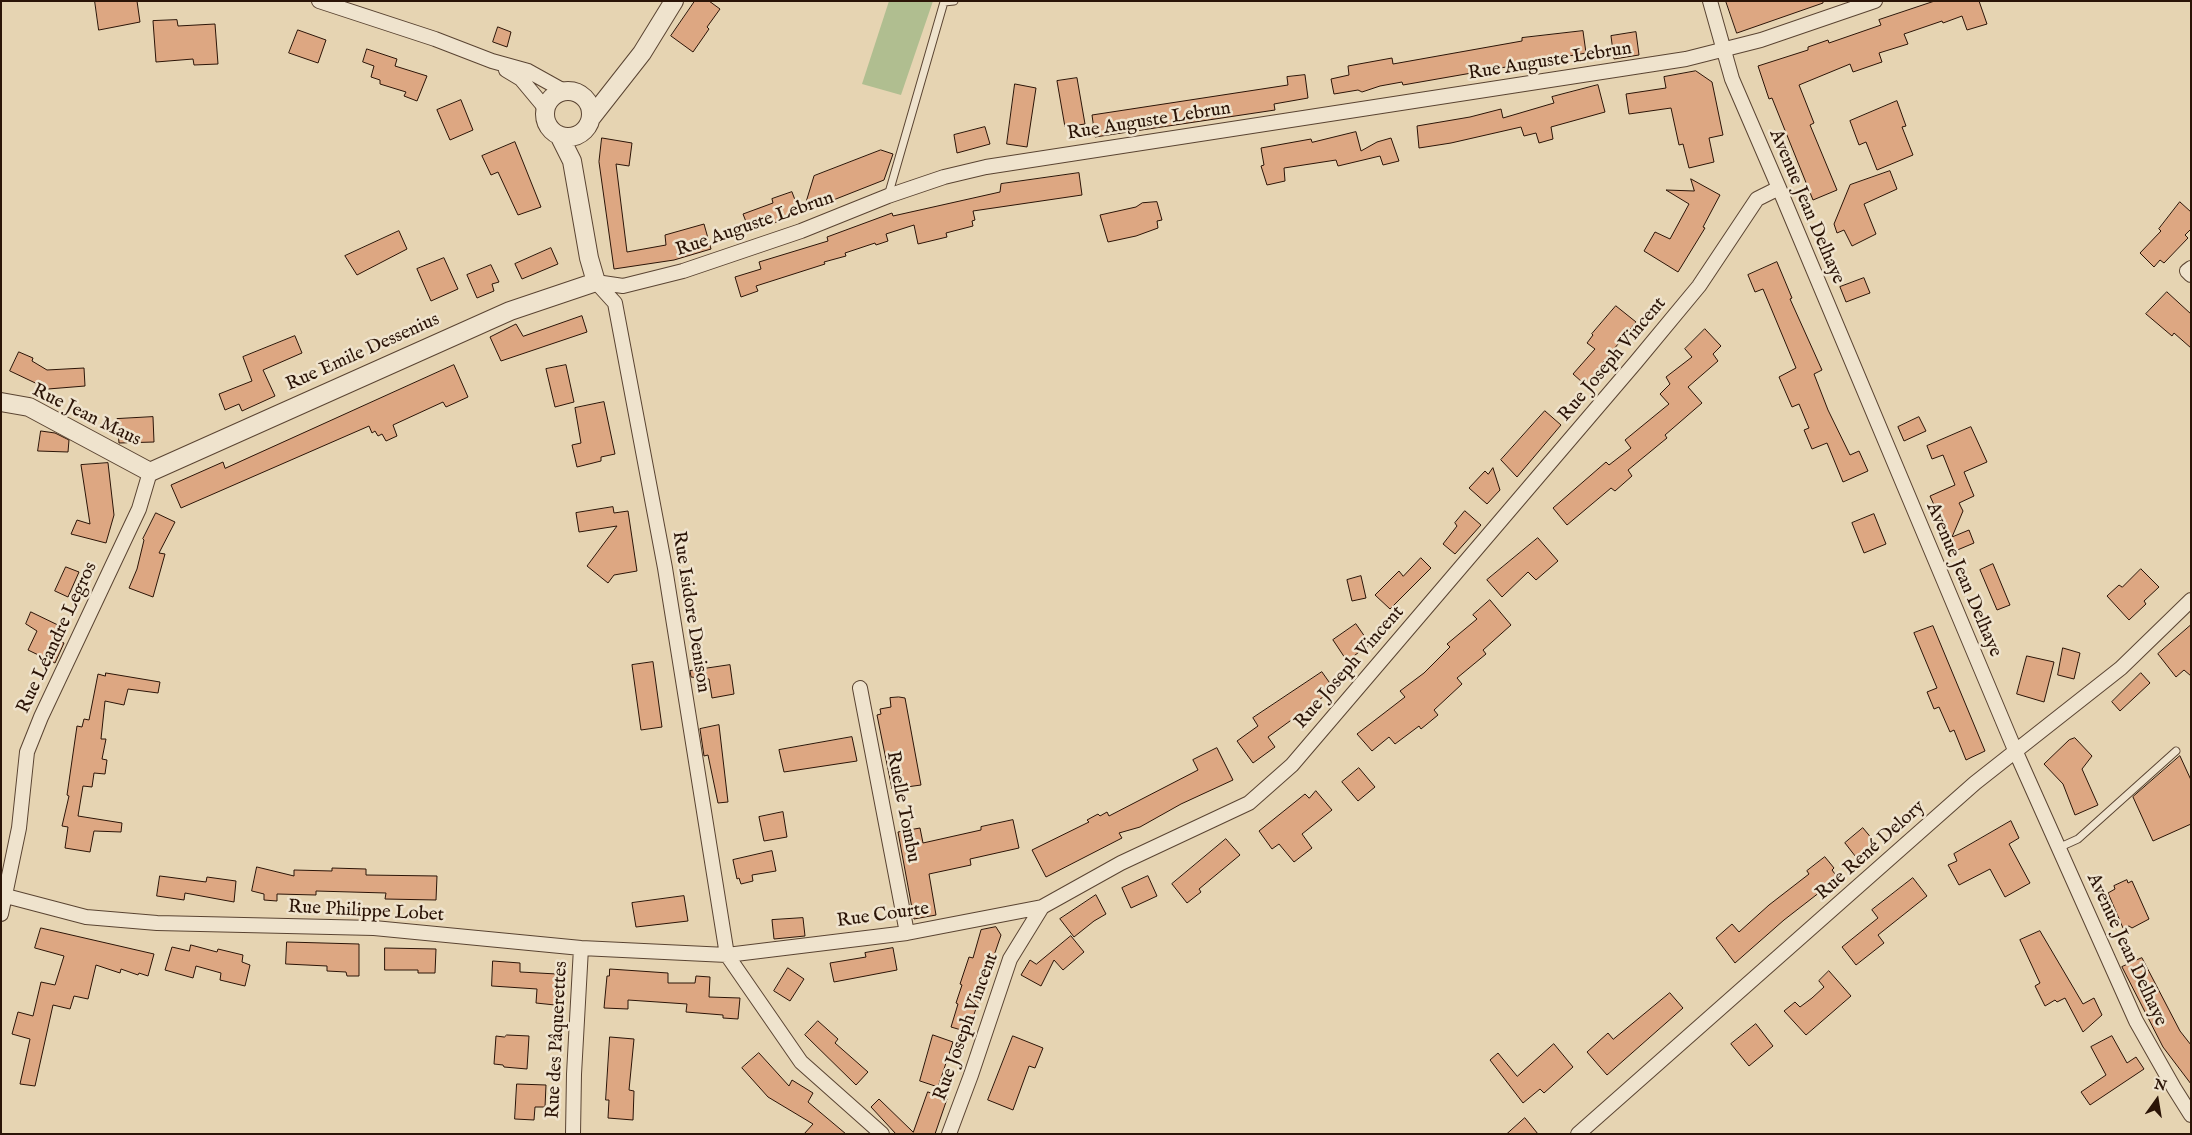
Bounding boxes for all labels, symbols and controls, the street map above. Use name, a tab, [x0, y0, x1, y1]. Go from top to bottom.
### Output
street label: Rue Auguste Lebrun	[1467, 38, 1633, 86]
street label: Rue Auguste Lebrun	[1066, 98, 1232, 146]
street label: Avenue Jean Delhaye	[1763, 126, 1849, 288]
street label: Rue Auguste Lebrun	[673, 187, 837, 263]
street label: Rue Joseph Vincent	[1554, 293, 1672, 427]
street label: Rue Emile Dessenius	[283, 309, 443, 397]
street label: Rue Jean Maus	[28, 380, 144, 452]
street label: Avenue Jean Delhaye	[1920, 499, 2006, 661]
street label: Rue Isidore Denison	[666, 530, 714, 694]
street label: Rue Léandre Legros	[13, 559, 103, 717]
street label: Rue Joseph Vincent	[1290, 602, 1410, 734]
street label: Ruelle Tombu	[880, 749, 924, 865]
street label: Rue René Delory	[1812, 796, 1930, 906]
street label: Avenue Jean Delhaye	[2081, 870, 2171, 1030]
street label: Rue Philippe Lobet	[287, 897, 445, 927]
street label: Rue Courte	[835, 898, 931, 934]
street label: Rue Joseph Vincent	[930, 950, 1004, 1104]
street label: Rue des Pâquerettes	[542, 961, 574, 1119]
north arrow	[2132, 1075, 2182, 1125]
text: N	[2152, 1075, 2168, 1096]

